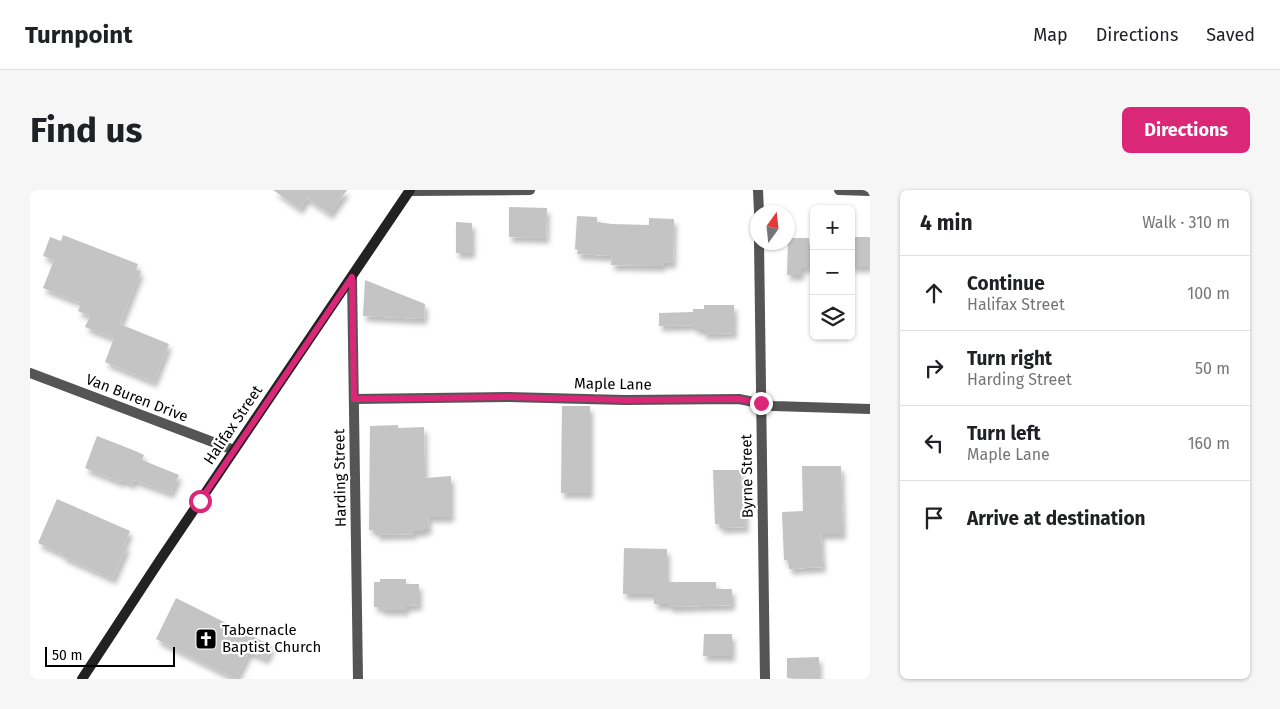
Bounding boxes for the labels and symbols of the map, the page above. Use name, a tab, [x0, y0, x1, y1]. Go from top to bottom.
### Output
north arrow	[750, 205, 795, 250]
street label: Van Buren Drive	[83, 370, 191, 426]
street label: Maple Lane	[574, 374, 652, 394]
street label: Halifax Street	[200, 381, 266, 468]
route end	[750, 392, 773, 415]
street label: Harding Street	[330, 428, 350, 527]
street label: Byrne Street	[737, 433, 757, 518]
route start	[189, 490, 212, 513]
place label: Tabernacle Baptist Church	[222, 621, 321, 656]
church icon: Tabernacle Baptist Church	[194, 627, 218, 651]
scale bar	[45, 644, 175, 667]

